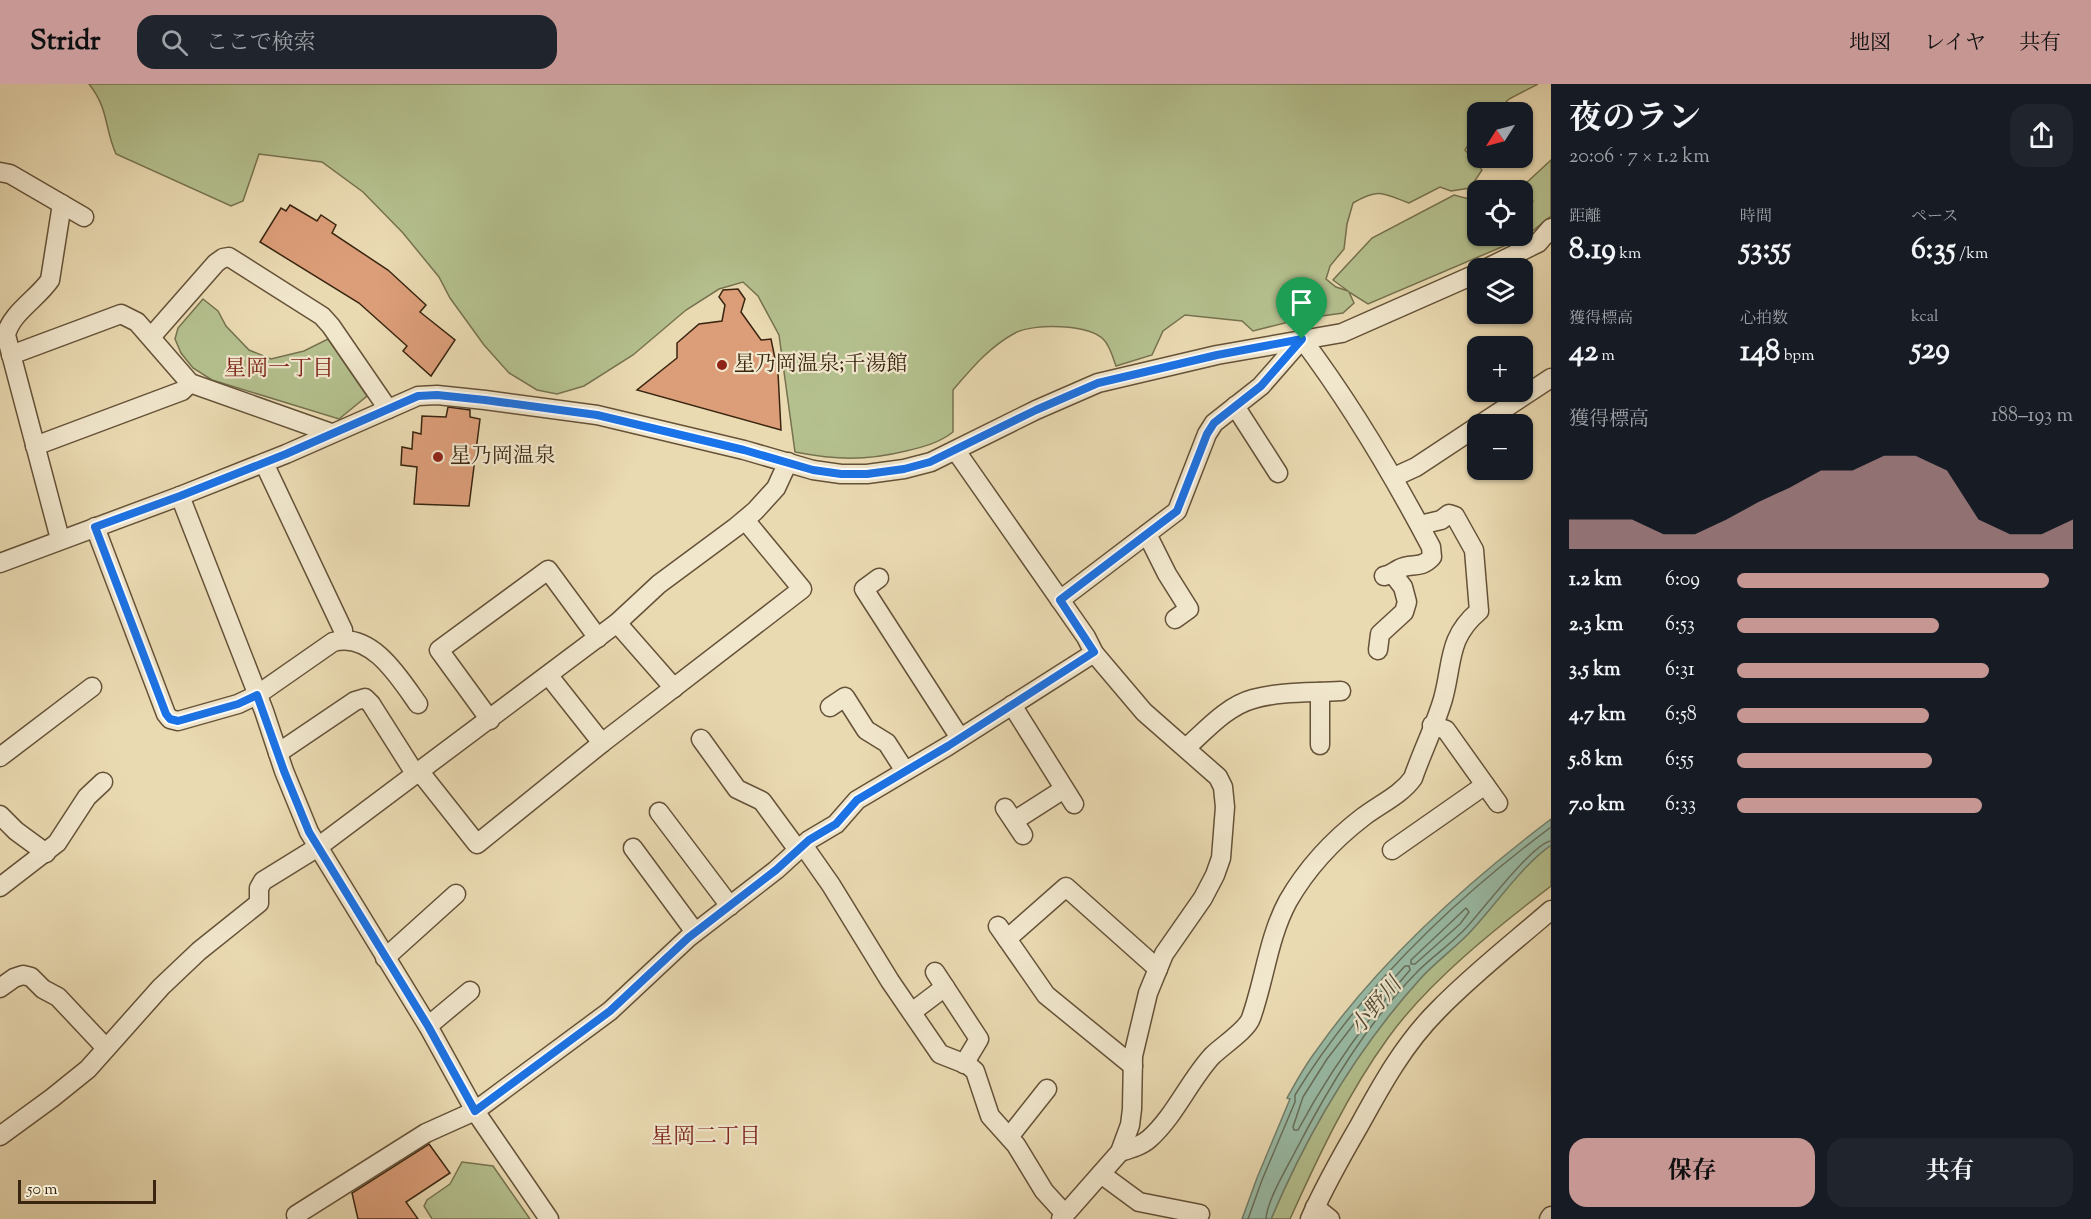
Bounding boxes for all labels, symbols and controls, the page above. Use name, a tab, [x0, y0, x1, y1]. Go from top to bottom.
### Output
search box	[137, 15, 557, 69]
text: Stridr	[30, 22, 101, 62]
icon: search	[158, 26, 191, 59]
text: ここで検索	[206, 28, 316, 60]
text: 地図	[1849, 29, 1891, 59]
text: レイヤ	[1924, 29, 1986, 59]
text: 共有	[2019, 29, 2061, 59]
text: 夜のラン	[1569, 96, 1701, 144]
north arrow	[1467, 102, 1533, 168]
map controls	[1467, 102, 1533, 480]
button: share	[2010, 104, 2073, 167]
text: 20:06 · 7 × 1.2 km	[1569, 143, 1710, 172]
button: locate	[1467, 180, 1533, 246]
text: 距離	[1569, 206, 1601, 229]
text: 時間	[1740, 206, 1772, 229]
text: ペース	[1911, 206, 1958, 229]
text: 8.19	[1569, 229, 1616, 272]
text: 53:55	[1740, 229, 1791, 272]
text: 6:35	[1911, 229, 1956, 272]
text: km	[1616, 243, 1641, 266]
text: /km	[1956, 243, 1988, 266]
button: layers	[1467, 258, 1533, 324]
pin	[1276, 277, 1327, 339]
icon: arrive	[1285, 286, 1318, 319]
text: kcal	[1911, 306, 1939, 329]
text: 獲得標高	[1569, 308, 1633, 331]
text: 心拍数	[1740, 308, 1788, 331]
text: 529	[1911, 329, 1950, 372]
text: 42	[1569, 331, 1598, 374]
text: 148	[1740, 331, 1780, 374]
button: +	[1467, 336, 1533, 402]
text: m	[1598, 345, 1615, 368]
text: bpm	[1780, 345, 1814, 368]
place label: 星乃岡温泉;千湯館	[734, 350, 908, 380]
district label: 星岡一丁目	[224, 354, 334, 386]
marker: 星乃岡温泉;千湯館	[715, 358, 729, 372]
text: 188–193 m	[1991, 402, 2073, 431]
text: 獲得標高	[1569, 406, 1649, 435]
button: −	[1467, 414, 1533, 480]
place label: 星乃岡温泉	[450, 442, 555, 472]
marker: 星乃岡温泉	[431, 450, 445, 464]
text: 1.2 km	[1569, 566, 1622, 595]
text: 6:09	[1665, 566, 1700, 595]
text: 2.3 km	[1569, 611, 1623, 640]
text: 6:53	[1665, 611, 1695, 640]
text: 3.5 km	[1569, 656, 1621, 685]
text: 6:31	[1665, 656, 1695, 685]
text: 4.7 km	[1569, 701, 1626, 730]
text: 6:58	[1665, 701, 1697, 730]
text: 5.8 km	[1569, 746, 1623, 775]
text: 6:55	[1665, 746, 1694, 775]
text: 7.0 km	[1569, 791, 1625, 820]
text: 6:33	[1665, 791, 1696, 820]
water label: 小野川	[1344, 970, 1412, 1043]
district label: 星岡二丁目	[651, 1122, 761, 1154]
button: 保存	[1569, 1138, 1815, 1207]
button: 共有	[1827, 1138, 2073, 1207]
scale bar	[18, 1177, 156, 1204]
text: 50 m	[27, 1179, 58, 1202]

